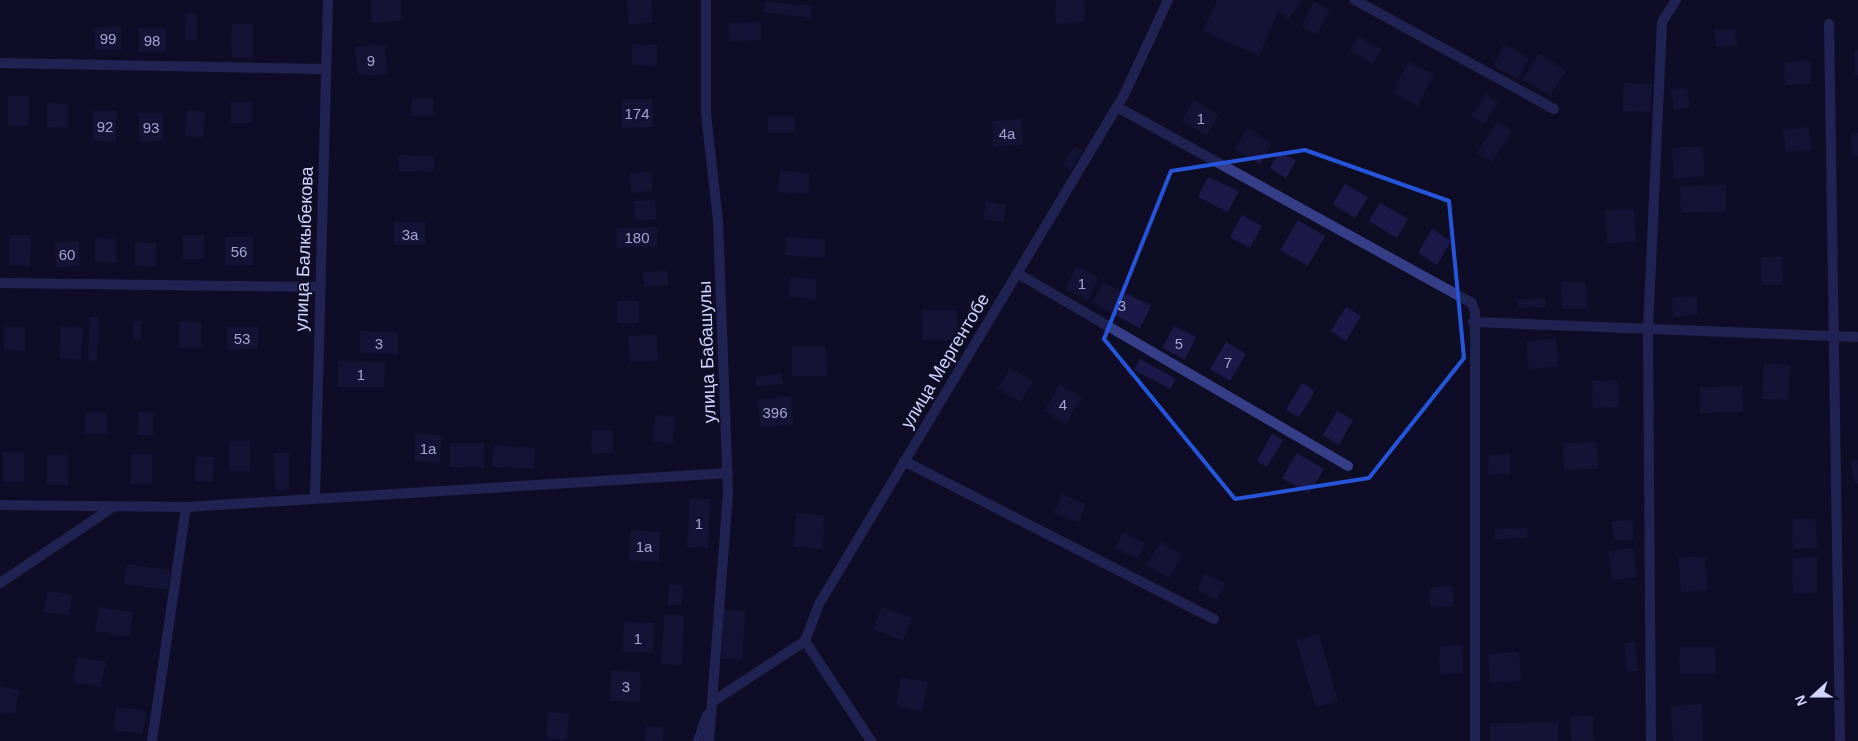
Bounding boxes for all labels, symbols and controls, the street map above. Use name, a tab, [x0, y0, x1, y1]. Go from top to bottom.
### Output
house number: 99	[100, 30, 116, 47]
house number: 98	[144, 32, 160, 49]
house number: 9	[367, 52, 375, 69]
house number: 174	[624, 105, 650, 122]
house number: 1	[1197, 110, 1205, 127]
house number: 92	[97, 118, 113, 135]
house number: 93	[143, 119, 159, 136]
house number: 4а	[999, 125, 1016, 142]
street label: улица Балкыбекова	[291, 165, 317, 332]
house number: 3а	[402, 226, 419, 243]
house number: 180	[624, 229, 650, 246]
house number: 56	[231, 243, 247, 260]
house number: 60	[59, 246, 75, 263]
house number: 1	[1078, 275, 1086, 292]
street label: улица Бабашулы	[695, 280, 719, 424]
street label: улица Мергентобе	[897, 290, 993, 432]
house number: 3	[1118, 297, 1126, 314]
house number: 53	[234, 330, 250, 347]
house number: 3	[375, 335, 383, 352]
house number: 5	[1175, 335, 1183, 352]
house number: 7	[1224, 354, 1232, 371]
house number: 1	[357, 366, 365, 383]
house number: 4	[1059, 396, 1067, 413]
house number: 396	[762, 404, 788, 421]
house number: 1а	[420, 440, 437, 457]
house number: 1	[695, 515, 703, 532]
house number: 1а	[636, 538, 653, 555]
house number: 1	[634, 630, 642, 647]
north arrow	[1788, 671, 1838, 721]
house number: 3	[622, 678, 630, 695]
text: N	[1792, 693, 1810, 708]

